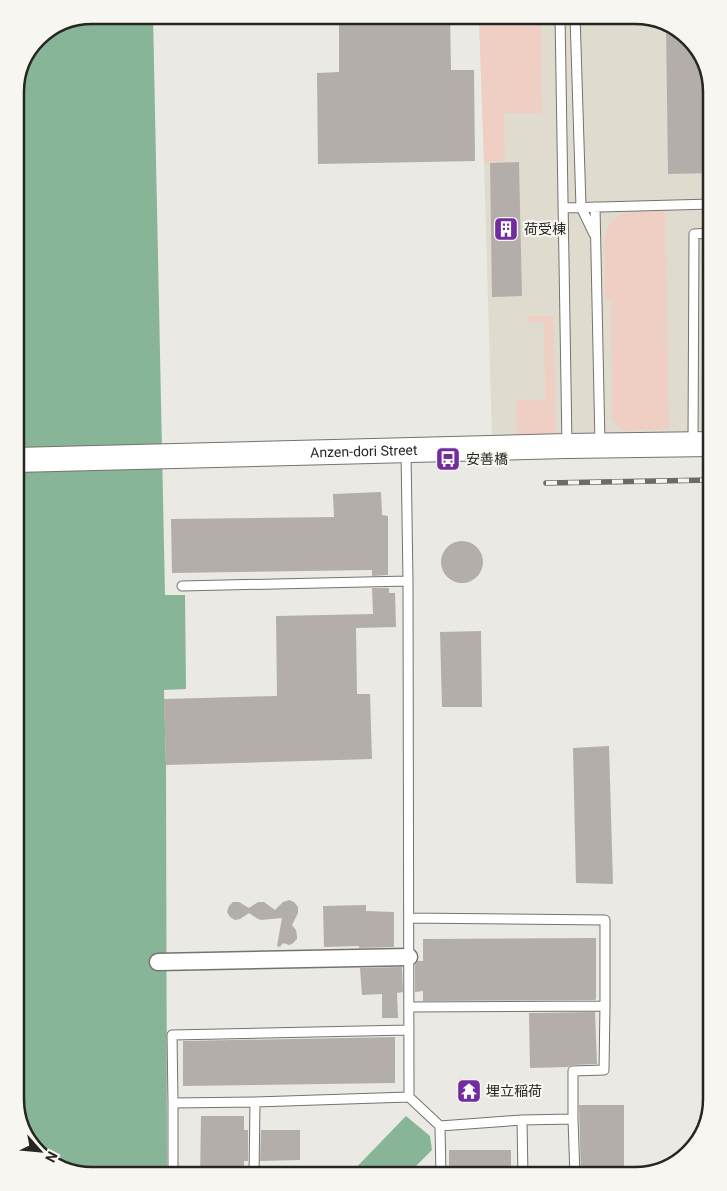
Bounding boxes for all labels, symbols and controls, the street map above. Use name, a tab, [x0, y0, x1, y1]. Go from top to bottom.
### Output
building icon: 荷受棟	[493, 216, 519, 242]
place label: 荷受棟	[524, 221, 566, 237]
street label: Anzen-dori Street	[310, 442, 418, 461]
bus stop icon: 安善橋	[435, 446, 461, 472]
place label: 安善橋	[466, 451, 508, 467]
temple icon: 埋立稲荷	[456, 1078, 482, 1104]
place label: 埋立稲荷	[486, 1083, 542, 1099]
north arrow	[15, 1126, 65, 1176]
text: N	[42, 1149, 61, 1165]

